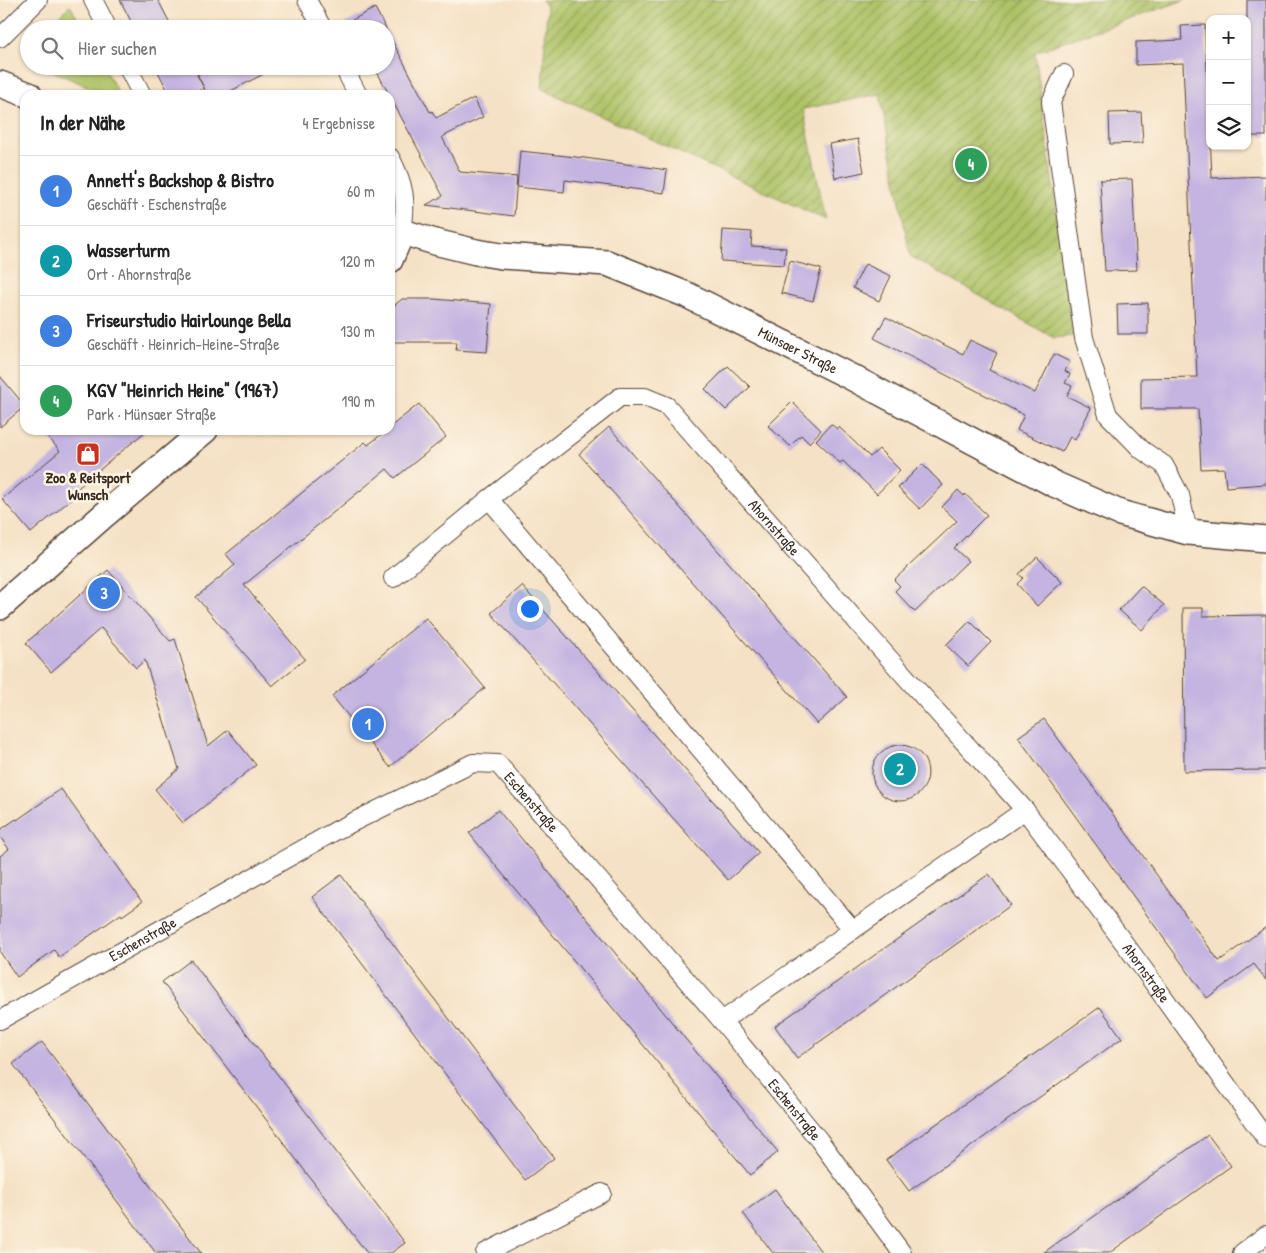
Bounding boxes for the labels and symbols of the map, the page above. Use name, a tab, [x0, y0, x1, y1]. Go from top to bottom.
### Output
pin: 4	[955, 145, 987, 183]
street label: Münsaer Straße	[755, 321, 841, 379]
shop icon: Zoo & Reitsport Wunsch	[75, 441, 101, 467]
place label: Zoo & Reitsport Wunsch	[45, 467, 131, 505]
street label: Ahornstraße	[744, 494, 805, 560]
pin: 3	[88, 574, 120, 612]
your location	[517, 596, 543, 622]
pin: 1	[352, 705, 384, 743]
pin: 2	[884, 750, 916, 788]
street label: Eschenstraße	[499, 767, 564, 836]
street label: Eschenstraße	[105, 912, 180, 966]
street label: Ahornstraße	[1118, 939, 1175, 1007]
street label: Eschenstraße	[763, 1074, 826, 1145]

